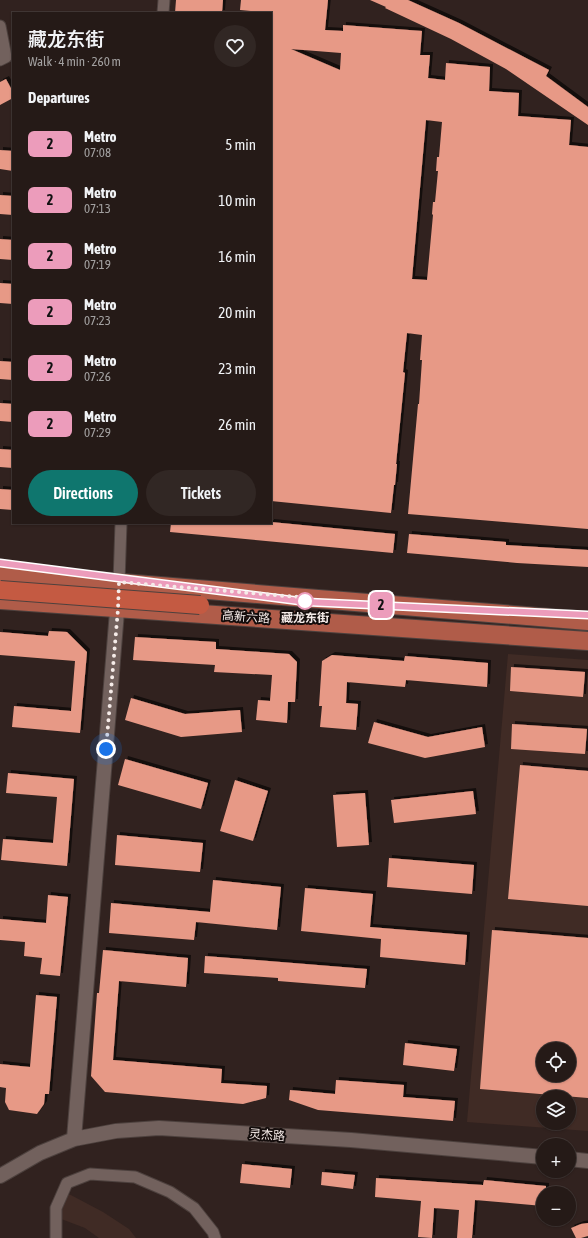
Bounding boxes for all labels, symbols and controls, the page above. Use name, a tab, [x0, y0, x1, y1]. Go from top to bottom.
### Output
button: heart	[214, 25, 256, 67]
text: 藏龙东街	[28, 28, 104, 50]
text: Walk · 4 min · 260 m	[28, 54, 121, 69]
text: Departures	[28, 89, 90, 106]
text: Metro	[84, 128, 117, 145]
text: 2	[47, 136, 53, 152]
text: 5 min	[225, 136, 256, 153]
text: 07:08	[84, 145, 111, 160]
text: Metro	[84, 184, 117, 201]
text: 2	[47, 192, 53, 208]
text: 10 min	[218, 192, 256, 209]
text: 07:13	[84, 201, 111, 216]
text: Metro	[84, 240, 117, 257]
text: 2	[47, 248, 53, 264]
text: 16 min	[218, 248, 256, 265]
text: 07:19	[84, 257, 111, 272]
text: Metro	[84, 296, 117, 313]
text: 2	[47, 304, 53, 320]
text: 20 min	[218, 304, 256, 321]
text: 07:23	[84, 313, 111, 328]
text: Metro	[84, 352, 117, 369]
text: 2	[47, 360, 53, 376]
text: 23 min	[218, 360, 256, 377]
text: 07:26	[84, 369, 111, 384]
text: Metro	[84, 408, 117, 425]
text: 2	[47, 416, 53, 432]
text: 26 min	[218, 416, 256, 433]
text: 07:29	[84, 425, 111, 440]
button: Directions	[28, 470, 138, 516]
button: Tickets	[146, 470, 256, 516]
marker: 藏龙东街	[296, 592, 314, 610]
line badge: 2	[368, 592, 394, 618]
text: 2	[378, 597, 384, 613]
street label: 高新六路	[222, 608, 270, 626]
place label: 藏龙东街	[281, 611, 329, 625]
your location	[96, 739, 116, 759]
map controls	[536, 1042, 576, 1226]
button: locate	[536, 1042, 576, 1082]
button: layers	[536, 1090, 576, 1130]
street label: 灵杰路	[249, 1127, 285, 1143]
button: +	[536, 1138, 576, 1178]
button: −	[536, 1186, 576, 1226]

